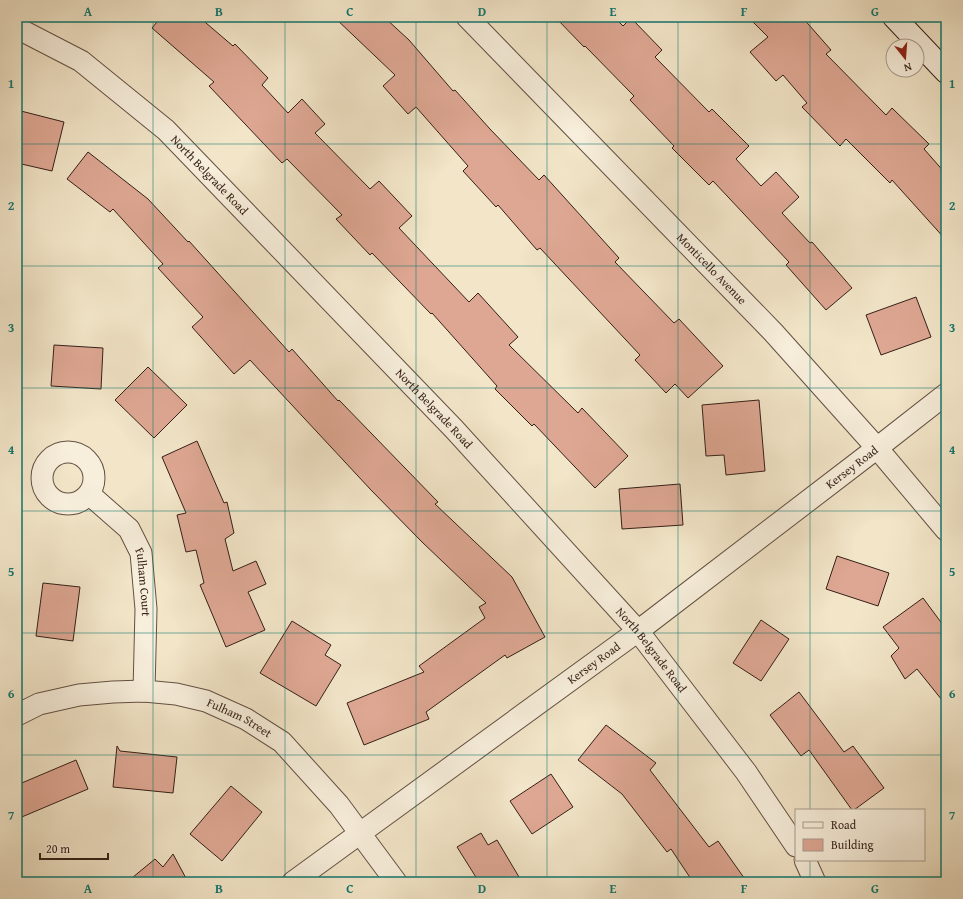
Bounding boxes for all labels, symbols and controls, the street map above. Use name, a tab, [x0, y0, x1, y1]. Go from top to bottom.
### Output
text: A	[84, 2, 93, 21]
text: B	[215, 2, 223, 21]
text: C	[346, 2, 354, 21]
text: D	[478, 2, 486, 21]
text: E	[610, 2, 617, 21]
text: F	[741, 2, 748, 21]
text: G	[871, 2, 879, 21]
north arrow	[885, 38, 925, 78]
text: N	[901, 59, 914, 76]
text: 1	[8, 74, 14, 93]
text: 1	[949, 74, 955, 93]
street label: North Belgrade Road	[167, 131, 253, 219]
text: 2	[8, 196, 15, 215]
text: 2	[949, 196, 956, 215]
street label: Monticello Avenue	[673, 229, 751, 308]
text: 3	[8, 318, 14, 337]
text: 3	[949, 318, 955, 337]
street label: North Belgrade Road	[392, 364, 477, 452]
text: 4	[8, 440, 15, 459]
text: 4	[949, 440, 956, 459]
street label: Kersey Road	[822, 441, 882, 492]
street label: Fulham Court	[131, 544, 155, 617]
text: 5	[8, 562, 15, 581]
text: 5	[949, 562, 956, 581]
street label: North Belgrade Road	[612, 603, 691, 696]
street label: Kersey Road	[564, 637, 624, 688]
text: 6	[8, 684, 15, 703]
text: 6	[949, 684, 956, 703]
street label: Fulham Street	[204, 694, 276, 742]
text: 7	[8, 806, 15, 825]
text: 7	[949, 806, 956, 825]
legend	[795, 809, 925, 861]
text: Road	[831, 816, 857, 833]
scale bar	[40, 835, 108, 861]
text: Building	[831, 836, 874, 853]
text: 20 m	[46, 840, 70, 857]
text: A	[84, 879, 93, 898]
text: B	[215, 879, 223, 898]
text: C	[346, 879, 354, 898]
text: D	[478, 879, 486, 898]
text: E	[610, 879, 617, 898]
text: F	[741, 879, 748, 898]
text: G	[871, 879, 879, 898]

